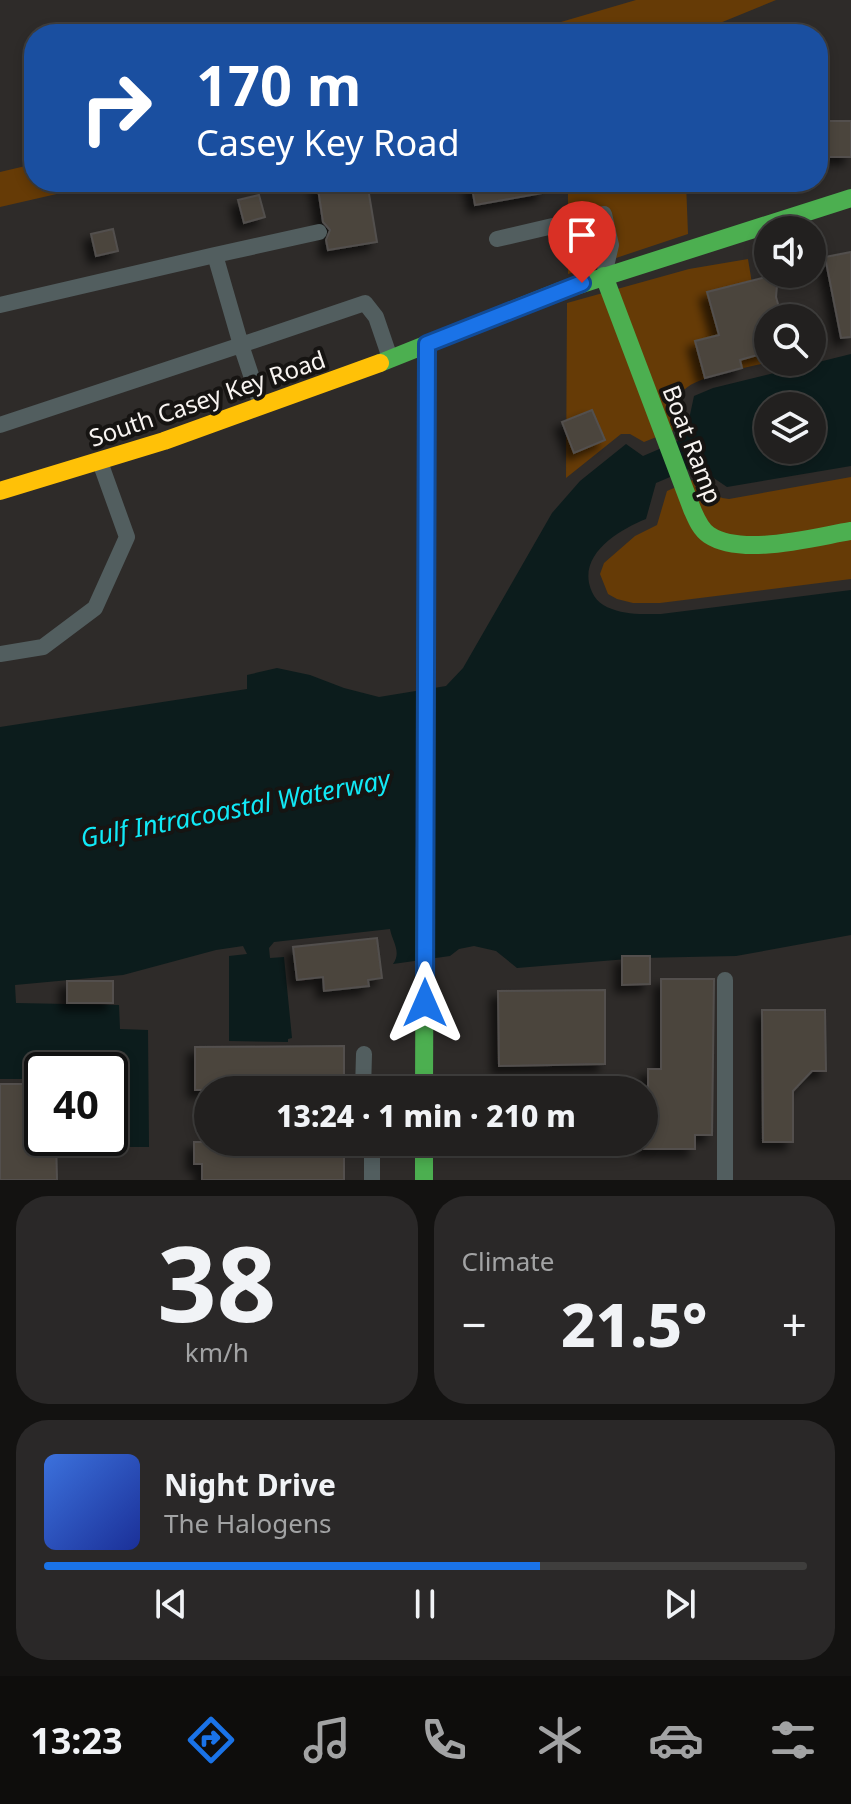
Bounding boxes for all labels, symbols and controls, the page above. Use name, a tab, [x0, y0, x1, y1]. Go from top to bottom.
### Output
text: 170 m	[196, 46, 361, 122]
icon: right	[64, 56, 168, 160]
text: Casey Key Road	[196, 118, 460, 167]
pin	[548, 201, 616, 283]
icon: arrive	[560, 213, 604, 257]
map controls	[754, 216, 826, 464]
button: sound	[754, 216, 826, 288]
button: search	[754, 304, 826, 376]
street label: South Casey Key Road	[84, 342, 330, 454]
street label: Boat Ramp	[655, 380, 731, 508]
button: layers	[754, 392, 826, 464]
water label: Gulf Intracoastal Waterway	[77, 760, 395, 856]
position arrow	[383, 961, 467, 1045]
speed limit sign: 40	[24, 1052, 128, 1156]
text: 13:24 · 1 min · 210 m	[276, 1095, 576, 1136]
text: 38	[157, 1211, 276, 1352]
text: Climate	[462, 1243, 554, 1279]
text: 21.5°	[561, 1283, 708, 1365]
text: −	[462, 1294, 487, 1354]
text: +	[782, 1294, 807, 1354]
text: km/h	[185, 1334, 249, 1370]
text: Night Drive	[164, 1464, 336, 1505]
text: The Halogens	[164, 1505, 331, 1541]
icon: previous	[149, 1582, 193, 1626]
icon: pause	[403, 1582, 447, 1626]
icon: next	[658, 1582, 702, 1626]
icon: directions	[183, 1712, 239, 1768]
icon: music	[299, 1712, 355, 1768]
icon: phone	[416, 1712, 472, 1768]
icon: climate	[532, 1712, 588, 1768]
icon: car	[648, 1712, 704, 1768]
icon: filters	[765, 1712, 821, 1768]
text: 13:23	[30, 1716, 123, 1765]

